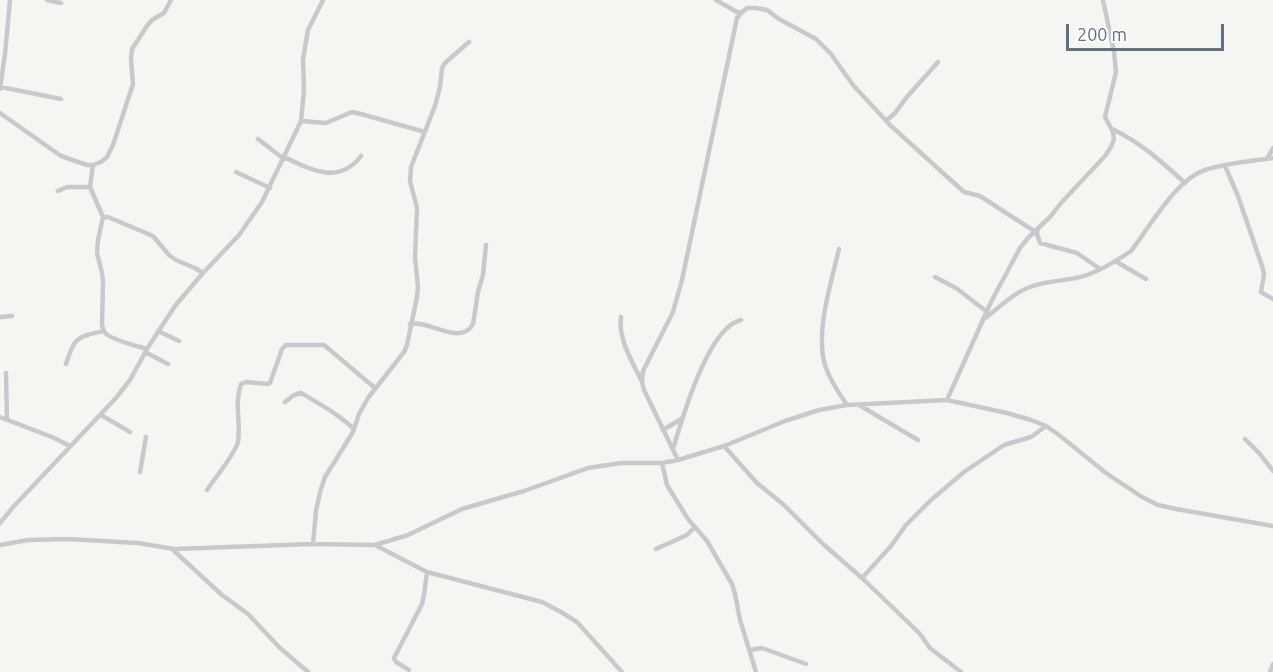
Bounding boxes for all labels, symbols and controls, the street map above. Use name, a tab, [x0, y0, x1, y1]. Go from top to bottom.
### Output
scale bar	[1069, 12, 1226, 50]
text: 200 m	[1077, 24, 1127, 44]

